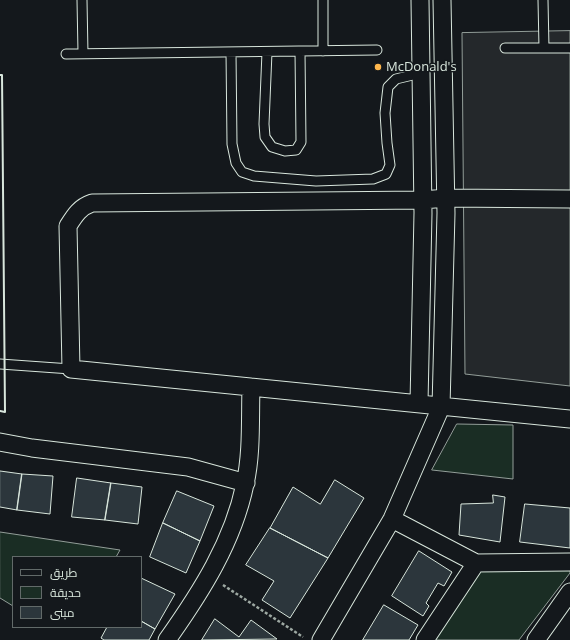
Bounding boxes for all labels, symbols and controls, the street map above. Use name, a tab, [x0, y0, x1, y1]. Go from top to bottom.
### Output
place label: McDonald's	[386, 59, 457, 75]
marker: McDonald's	[373, 62, 383, 72]
legend	[12, 556, 142, 628]
text: طريق	[50, 564, 77, 581]
text: حديقة	[50, 584, 81, 601]
text: مبنى	[50, 604, 75, 621]

